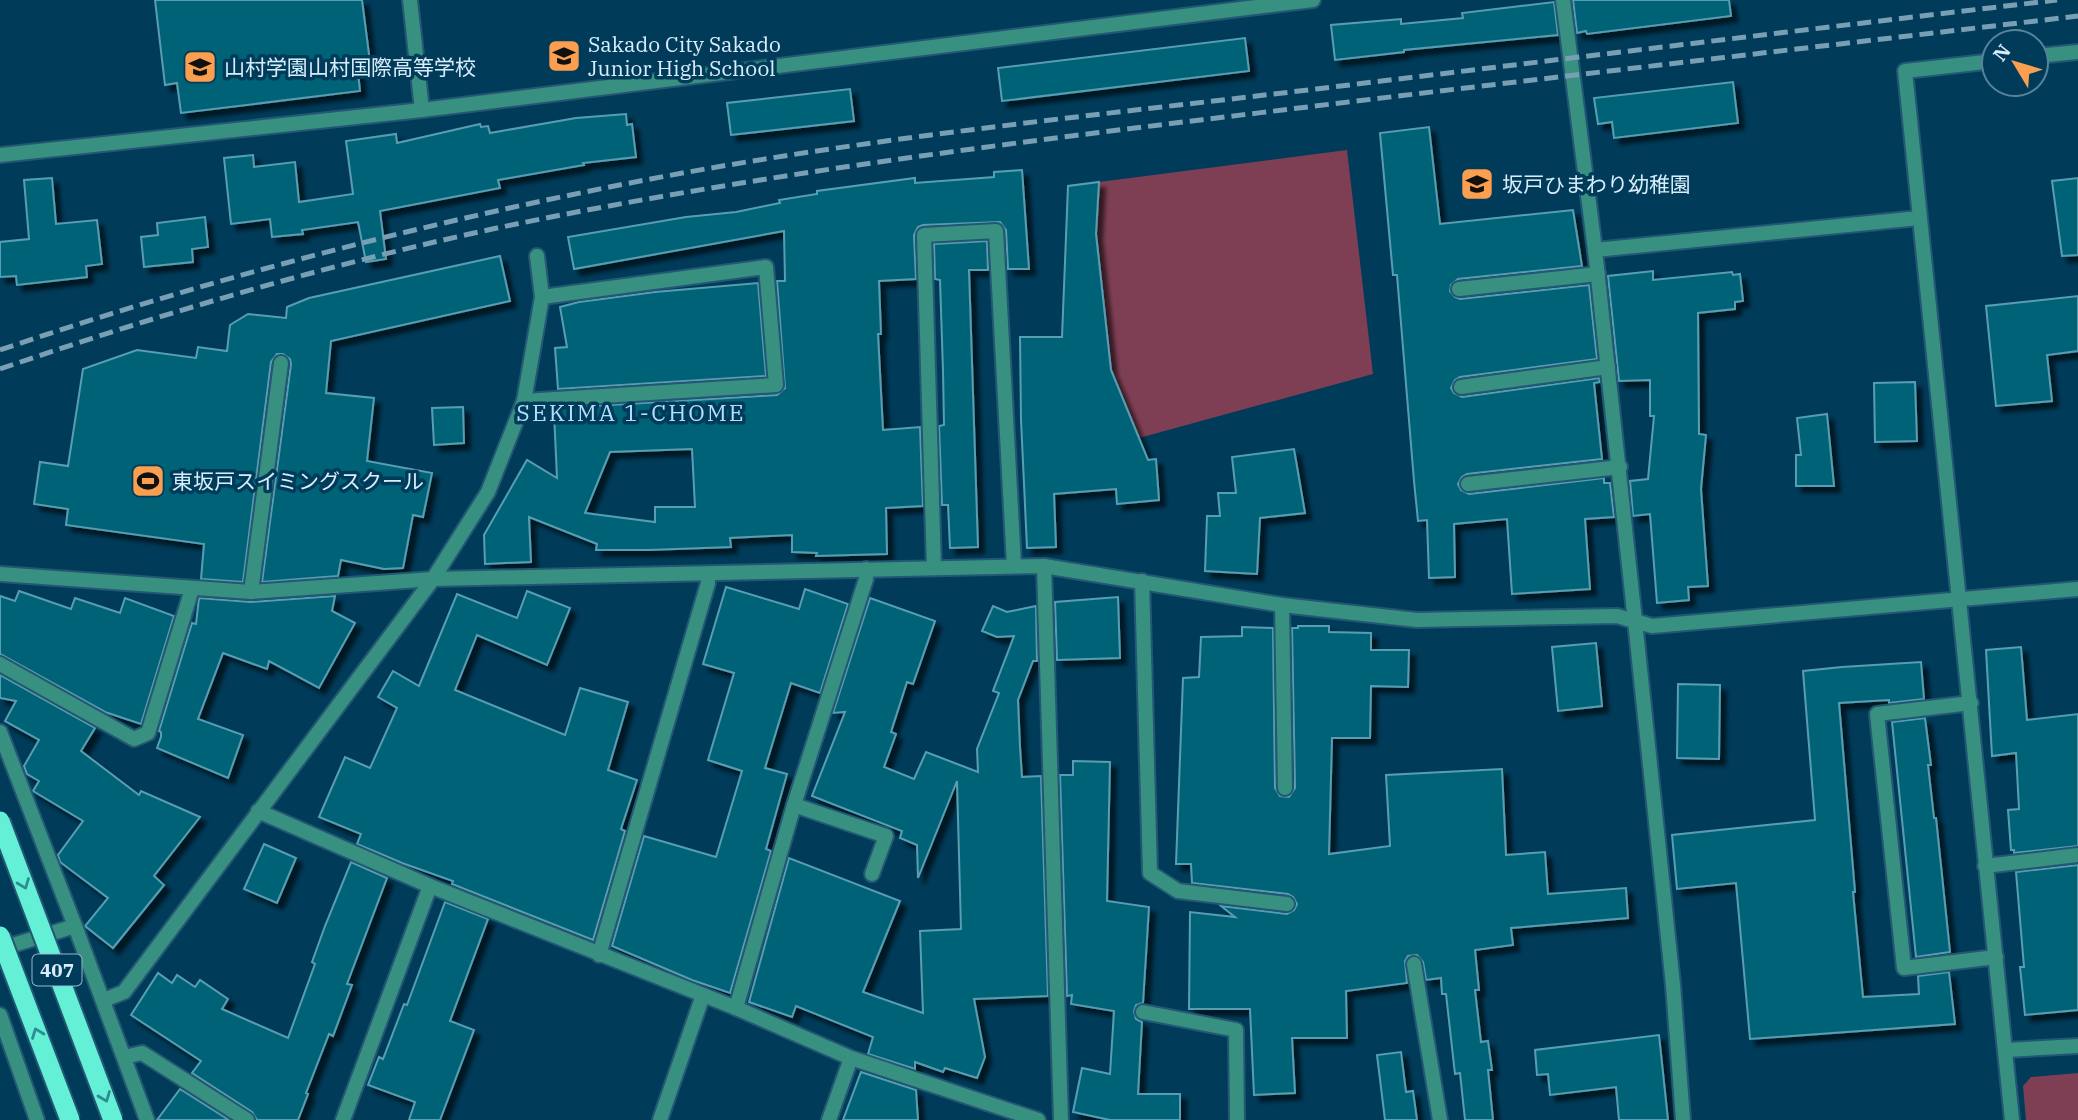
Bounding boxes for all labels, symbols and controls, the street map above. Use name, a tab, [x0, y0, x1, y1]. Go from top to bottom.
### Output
north arrow	[1980, 28, 2050, 98]
place label: Sakado City Sakado Junior High School	[588, 30, 781, 82]
school or university icon: Sakado City Sakado Junior High School	[545, 37, 583, 75]
text: N	[1988, 39, 2016, 66]
school or university icon: 山村学園山村国際高等学校	[181, 48, 219, 86]
place label: 山村学園山村国際高等学校	[224, 53, 476, 81]
school or university icon: 坂戸ひまわり幼稚園	[1458, 165, 1496, 203]
place label: 坂戸ひまわり幼稚園	[1502, 170, 1691, 198]
district label: SEKIMA 1-CHOME	[516, 397, 746, 427]
sports icon: 東坂戸スイミングスクール	[129, 462, 167, 500]
place label: 東坂戸スイミングスクール	[172, 467, 424, 495]
one-way arrow	[16, 878, 30, 890]
road number: 407	[32, 954, 82, 986]
one-way arrow	[31, 1028, 45, 1040]
one-way arrow	[96, 1091, 110, 1103]

